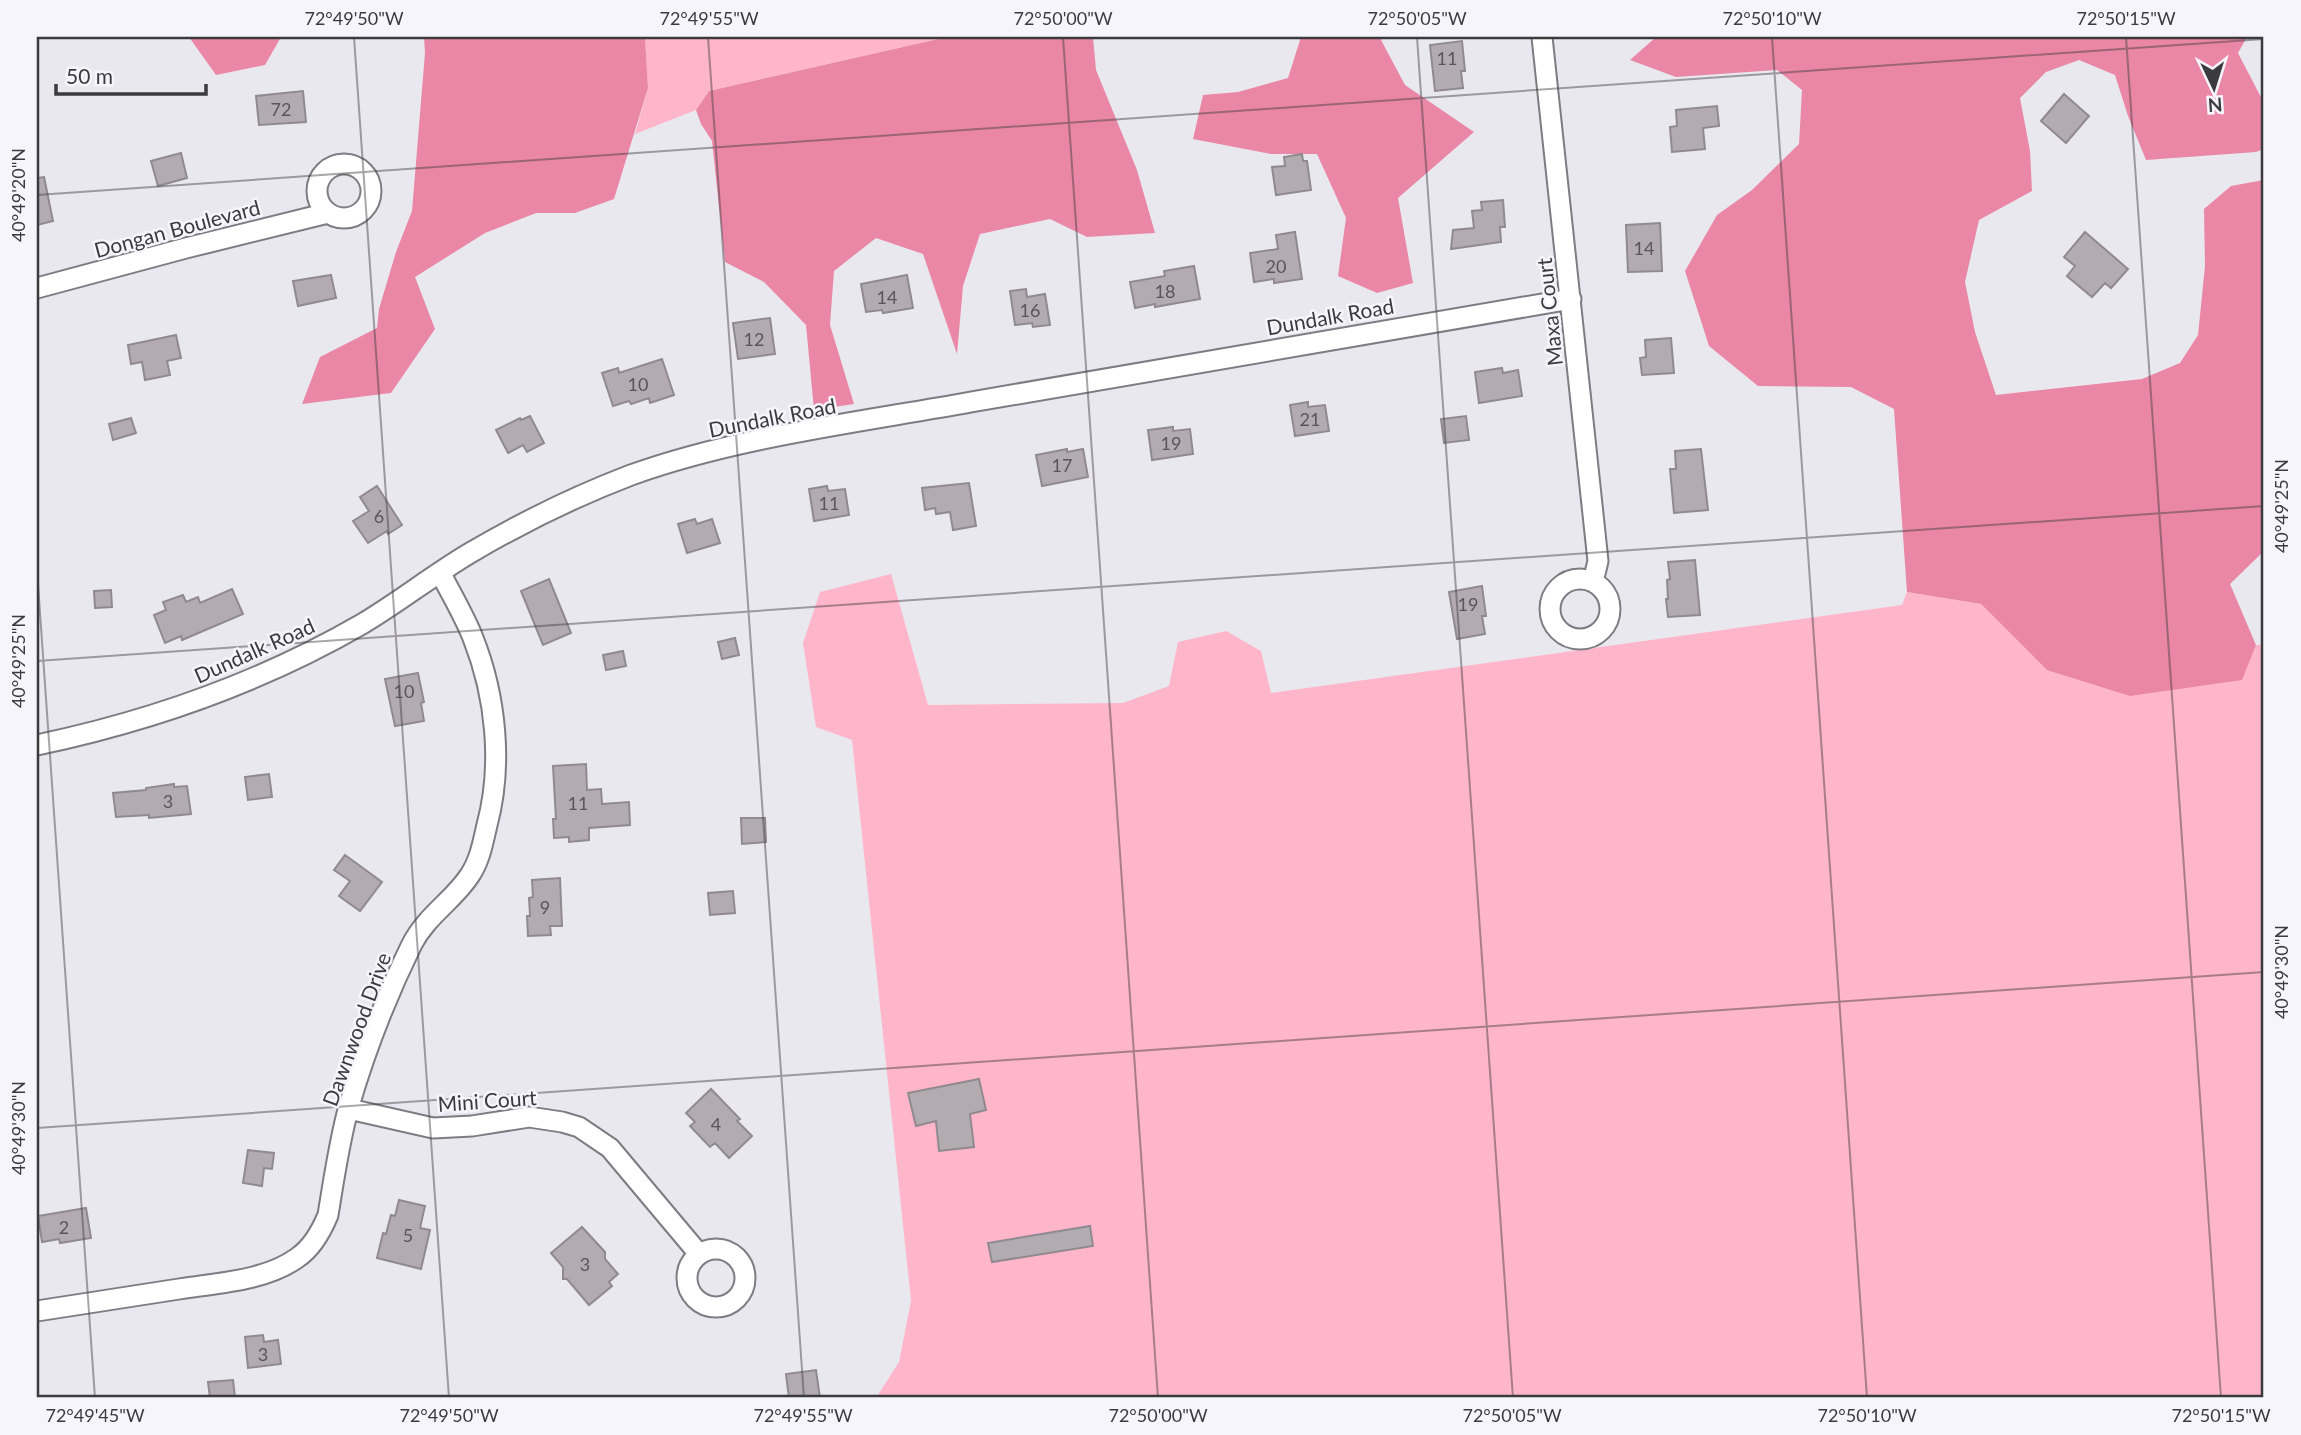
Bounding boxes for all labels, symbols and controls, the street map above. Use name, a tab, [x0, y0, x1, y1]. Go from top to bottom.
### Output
text: 72°49'50"W	[304, 7, 404, 29]
text: 72°49'55"W	[659, 7, 759, 29]
text: 72°50'00"W	[1013, 7, 1113, 29]
text: 72°50'05"W	[1367, 7, 1467, 29]
text: 72°50'10"W	[1722, 7, 1822, 29]
text: 72°50'15"W	[2076, 7, 2176, 29]
house number: 11	[1437, 47, 1457, 69]
scale bar	[56, 52, 206, 96]
north arrow	[2178, 52, 2248, 122]
text: 50 m	[66, 63, 113, 88]
text: N	[2207, 93, 2223, 117]
house number: 72	[271, 98, 291, 120]
text: 40°49'20"N	[7, 148, 29, 242]
street label: Dongan Boulevard	[91, 194, 263, 262]
house number: 14	[1634, 237, 1654, 259]
house number: 20	[1266, 255, 1286, 277]
street label: Maxa Court	[1531, 256, 1567, 367]
house number: 18	[1155, 280, 1175, 302]
house number: 14	[877, 286, 897, 308]
street label: Dundalk Road	[1264, 292, 1396, 340]
house number: 16	[1020, 299, 1040, 321]
house number: 12	[744, 328, 764, 350]
house number: 10	[628, 373, 648, 395]
street label: Dundalk Road	[706, 392, 838, 442]
house number: 21	[1300, 408, 1320, 430]
house number: 19	[1161, 432, 1181, 454]
house number: 17	[1052, 454, 1072, 476]
text: 40°49'25"N	[2270, 459, 2292, 553]
house number: 11	[819, 492, 839, 514]
house number: 6	[374, 505, 384, 527]
house number: 19	[1458, 593, 1478, 615]
street label: Dundalk Road	[190, 612, 318, 688]
text: 40°49'25"N	[7, 614, 29, 708]
house number: 10	[394, 680, 414, 702]
house number: 3	[163, 790, 173, 812]
house number: 11	[568, 792, 588, 814]
house number: 9	[540, 896, 550, 918]
text: 40°49'30"N	[2270, 925, 2292, 1019]
street label: Dawnwood Drive	[317, 949, 395, 1109]
text: 40°49'30"N	[7, 1081, 29, 1175]
street label: Mini Court	[437, 1084, 538, 1116]
house number: 4	[711, 1113, 721, 1135]
house number: 2	[59, 1216, 69, 1238]
house number: 5	[403, 1224, 413, 1246]
house number: 3	[580, 1253, 590, 1275]
house number: 3	[258, 1343, 268, 1365]
text: 72°49'45"W	[45, 1404, 145, 1426]
text: 72°49'50"W	[399, 1404, 499, 1426]
text: 72°49'55"W	[753, 1404, 853, 1426]
text: 72°50'00"W	[1108, 1404, 1208, 1426]
text: 72°50'05"W	[1462, 1404, 1562, 1426]
text: 72°50'10"W	[1817, 1404, 1917, 1426]
text: 72°50'15"W	[2171, 1404, 2271, 1426]

